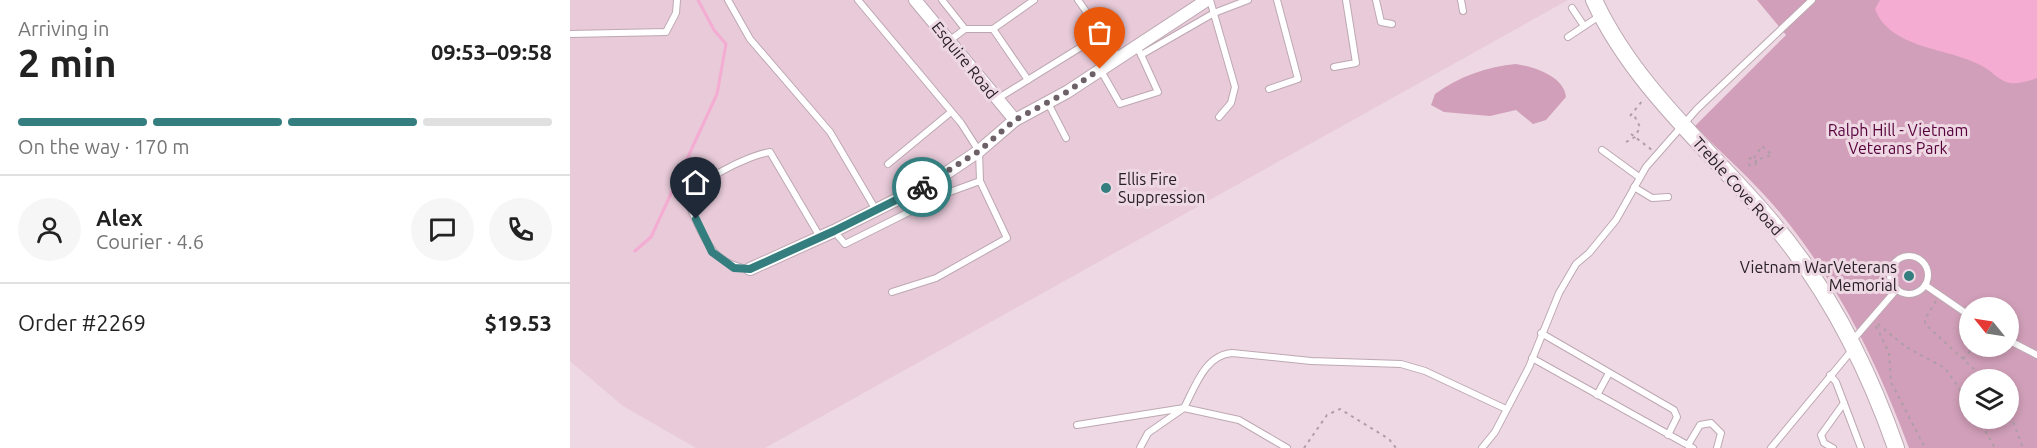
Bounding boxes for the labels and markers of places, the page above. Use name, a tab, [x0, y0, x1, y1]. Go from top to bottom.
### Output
pin	[1074, 7, 1125, 69]
pin	[670, 157, 721, 219]
place label: Ellis Fire Suppression	[1118, 170, 1205, 206]
marker: Ellis Fire Suppression	[1099, 181, 1113, 195]
place label: Vietnam WarVeterans Memorial	[1740, 258, 1897, 294]
marker: Vietnam WarVeterans Memorial	[1902, 269, 1916, 283]

